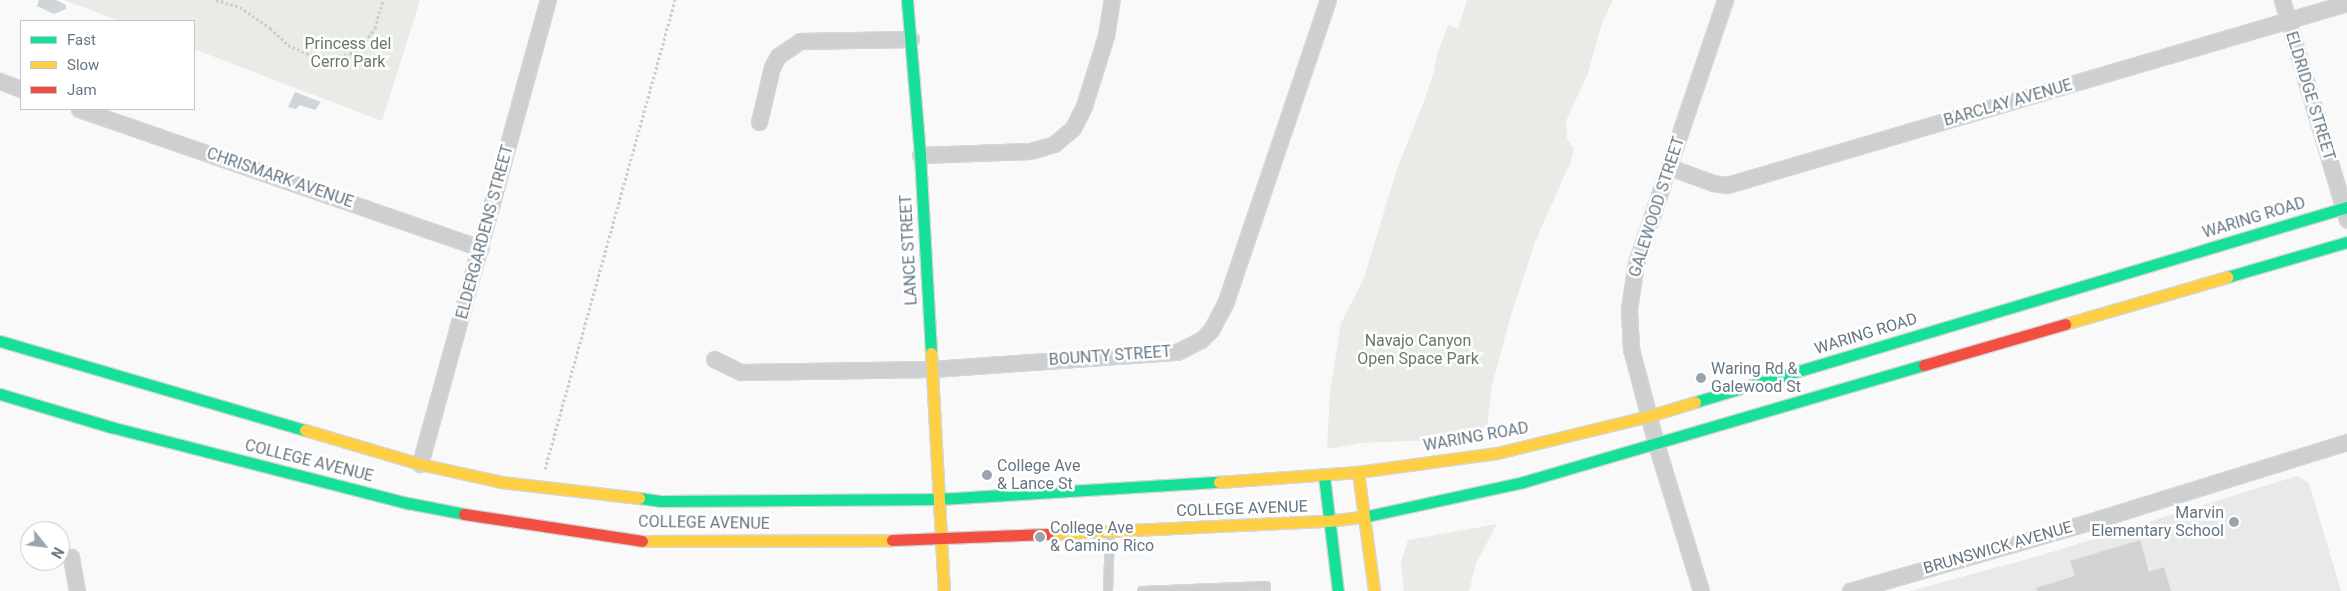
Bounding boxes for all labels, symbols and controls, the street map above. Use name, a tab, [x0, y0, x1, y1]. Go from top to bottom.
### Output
legend	[20, 20, 195, 110]
street label: ELDRIDGE STREET	[2281, 29, 2339, 163]
text: Fast	[67, 31, 96, 49]
park label: Princess del Cerro Park	[305, 34, 391, 72]
text: Slow	[67, 56, 99, 74]
street label: BARCLAY AVENUE	[1942, 75, 2074, 131]
text: Jam	[67, 81, 97, 99]
street label: GALEWOOD STREET	[1625, 134, 1689, 280]
street label: ELDERGARDENS STREET	[452, 143, 518, 321]
street label: CHRISMARK AVENUE	[204, 144, 356, 212]
street label: WARING ROAD	[2200, 193, 2308, 243]
street label: LANCE STREET	[897, 194, 921, 306]
street label: WARING ROAD	[1812, 309, 1920, 359]
park label: Navajo Canyon Open Space Park	[1357, 331, 1479, 369]
street label: BOUNTY STREET	[1048, 342, 1172, 370]
place label: Waring Rd & Galewood St	[1711, 359, 1801, 397]
marker: Waring Rd & Galewood St	[1695, 372, 1707, 384]
street label: WARING ROAD	[1422, 418, 1530, 456]
street label: COLLEGE AVENUE	[243, 436, 375, 486]
place label: College Ave & Lance St	[997, 456, 1080, 494]
marker: College Ave & Lance St	[981, 469, 993, 481]
street label: COLLEGE AVENUE	[1176, 497, 1308, 521]
place label: Marvin Elementary School	[2091, 503, 2224, 541]
street label: COLLEGE AVENUE	[638, 512, 770, 534]
marker: Marvin Elementary School	[2228, 516, 2240, 528]
place label: College Ave & Camino Rico	[1050, 518, 1154, 556]
street label: BRUNSWICK AVENUE	[1921, 518, 2075, 578]
north arrow	[20, 521, 70, 571]
marker: College Ave & Camino Rico	[1034, 531, 1046, 543]
text: N	[48, 545, 67, 561]

